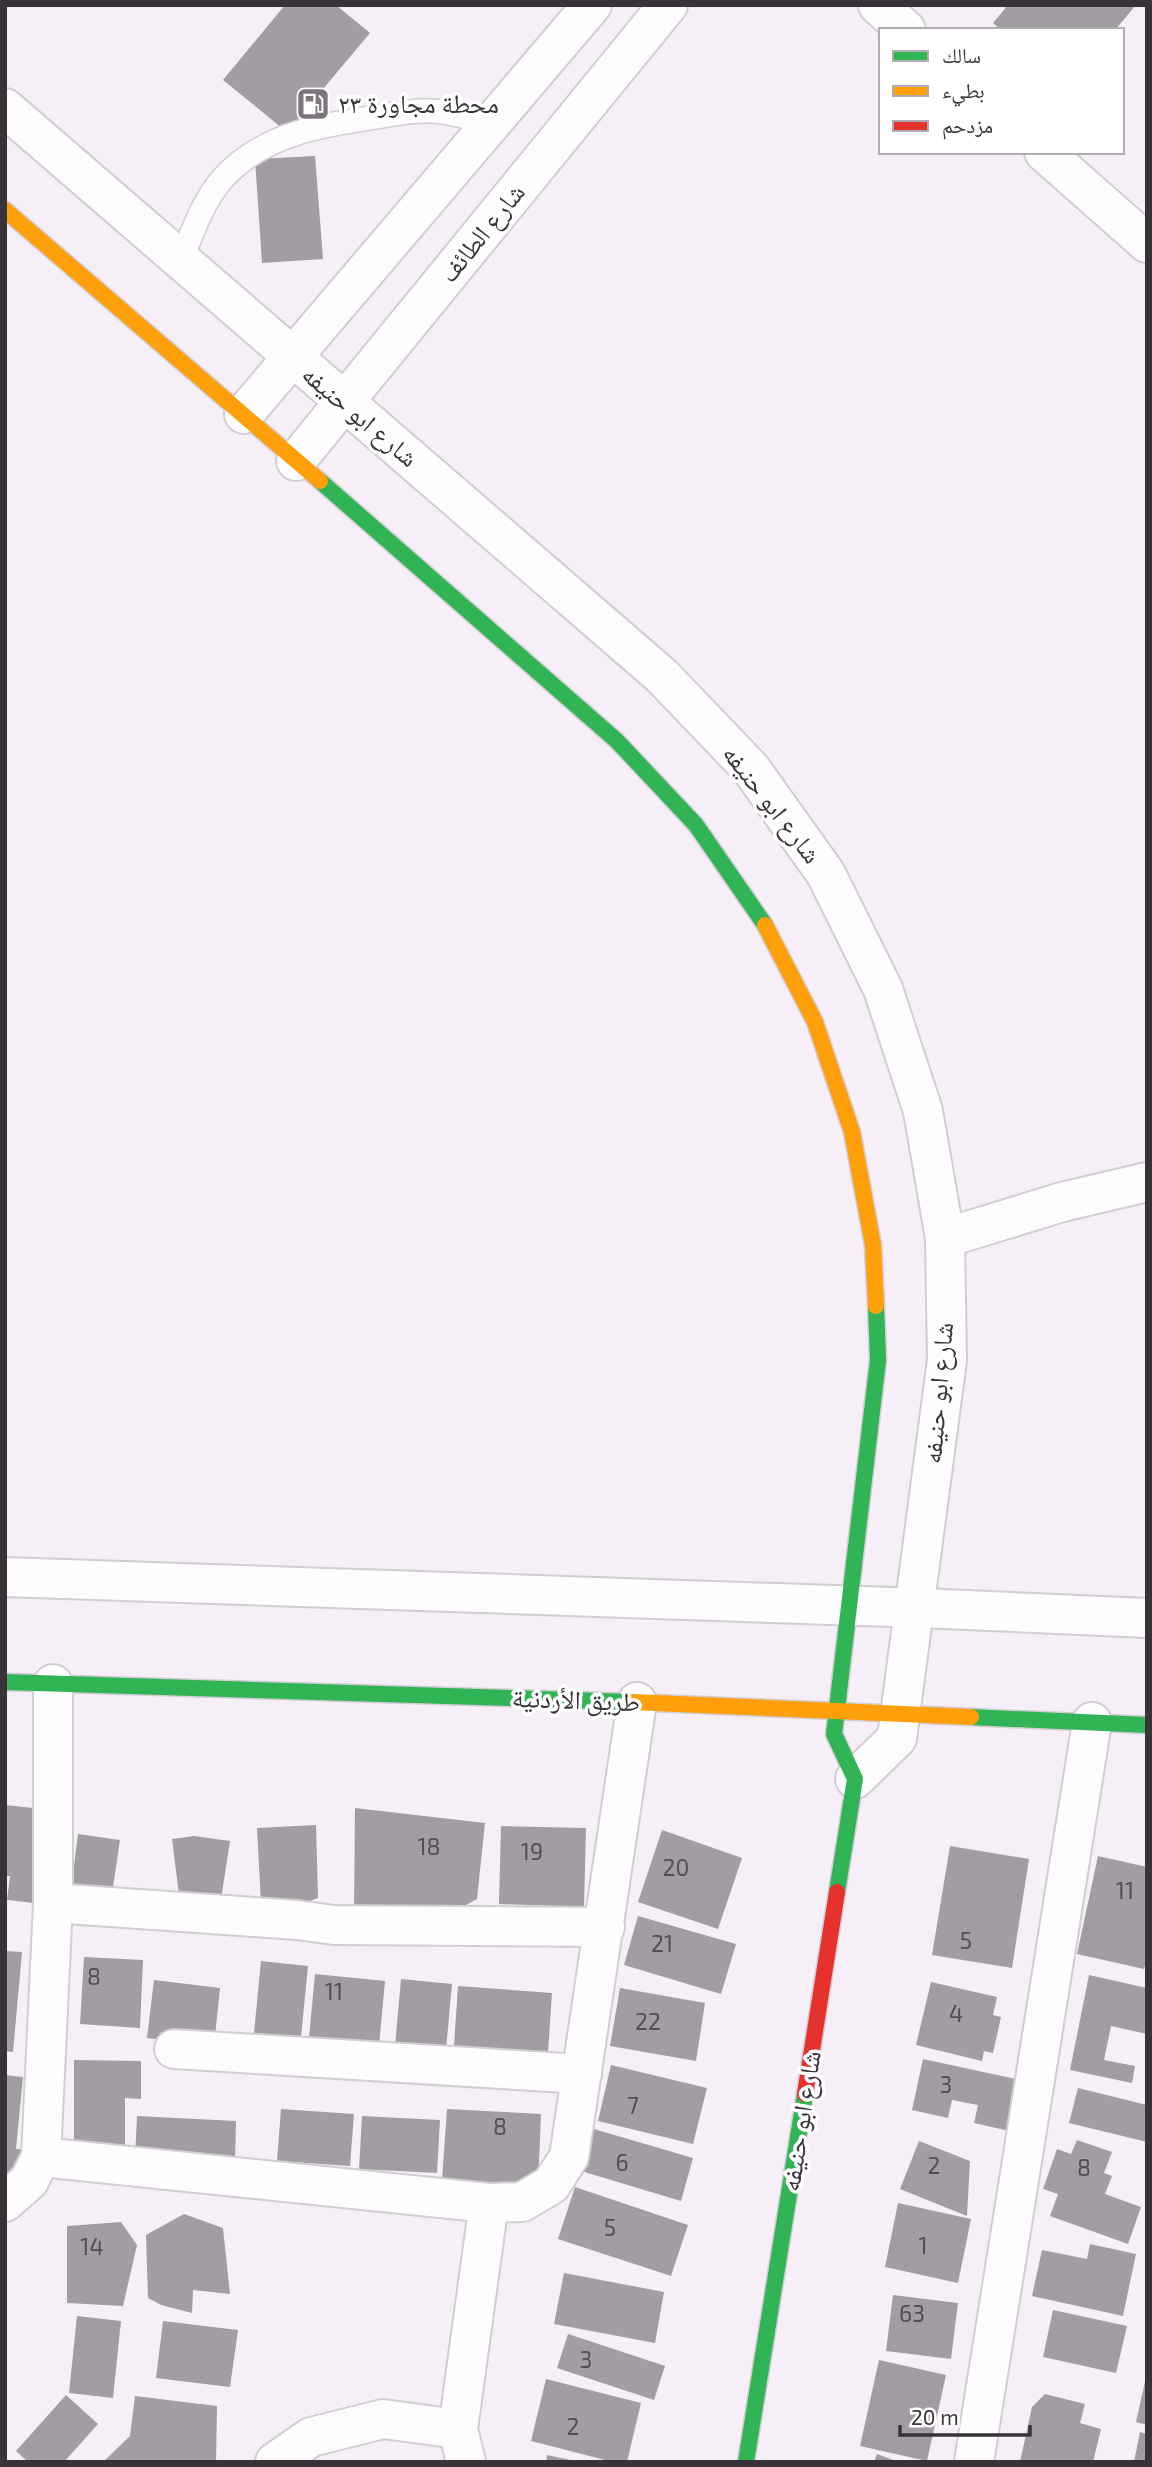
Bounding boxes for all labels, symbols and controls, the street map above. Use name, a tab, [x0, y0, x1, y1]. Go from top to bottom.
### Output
legend	[879, 28, 1124, 154]
text: سالك	[942, 42, 981, 67]
text: بطيء	[942, 77, 985, 107]
fuel station icon: محطة مجاورة ٢٣	[294, 85, 332, 123]
place label: محطة مجاورة ٢٣	[338, 87, 499, 119]
text: مزدحم	[942, 112, 993, 140]
street label: شارع الطائف	[432, 176, 532, 289]
street label: شارع ابو حنيفه	[295, 357, 425, 474]
street label: شارع ابو حنيفه	[716, 738, 829, 870]
street label: شارع ابو حنيفه	[915, 1321, 960, 1465]
street label: طريق الأردنية	[512, 1681, 640, 1718]
house number: 18	[417, 1832, 441, 1860]
house number: 19	[521, 1837, 543, 1865]
house number: 20	[663, 1853, 689, 1881]
house number: 11	[1116, 1876, 1134, 1904]
house number: 5	[960, 1926, 972, 1954]
house number: 21	[651, 1929, 673, 1957]
house number: 8	[87, 1962, 101, 1990]
house number: 11	[325, 1977, 343, 2005]
house number: 4	[949, 1999, 963, 2027]
house number: 22	[635, 2007, 661, 2035]
street label: شارع ابو حنيفه	[773, 2048, 828, 2194]
house number: 3	[940, 2070, 952, 2098]
house number: 7	[627, 2091, 639, 2119]
house number: 8	[493, 2112, 507, 2140]
house number: 6	[615, 2148, 629, 2176]
house number: 2	[928, 2151, 940, 2179]
house number: 8	[1077, 2153, 1091, 2181]
house number: 5	[604, 2213, 616, 2241]
house number: 1	[918, 2231, 928, 2259]
house number: 14	[80, 2232, 104, 2260]
house number: 63	[899, 2299, 925, 2327]
house number: 3	[580, 2345, 592, 2373]
scale bar	[900, 2394, 1030, 2438]
text: 20 m	[911, 2404, 959, 2429]
house number: 2	[567, 2412, 579, 2440]

